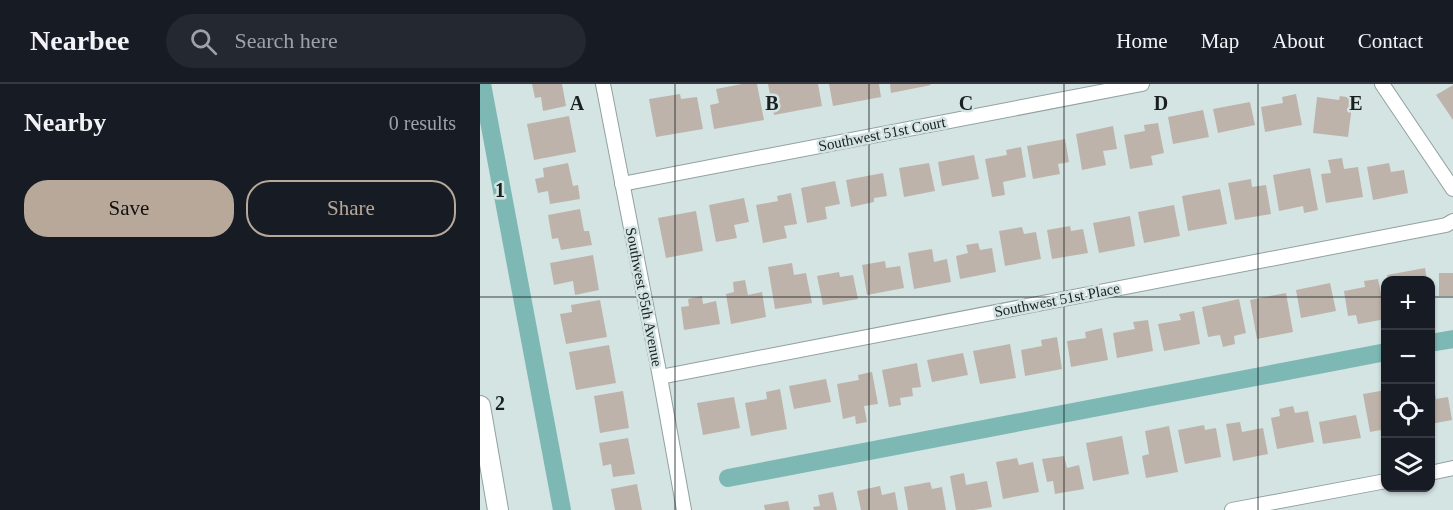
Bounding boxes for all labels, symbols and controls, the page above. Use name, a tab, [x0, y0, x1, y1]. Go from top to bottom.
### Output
search box	[166, 14, 586, 68]
text: Nearbee	[30, 25, 130, 56]
icon: search	[187, 25, 220, 58]
text: Search here	[235, 28, 338, 53]
text: Home	[1116, 29, 1168, 53]
text: Map	[1201, 29, 1239, 53]
text: About	[1272, 29, 1325, 53]
text: Contact	[1358, 29, 1423, 53]
text: A	[570, 92, 585, 114]
text: B	[765, 92, 779, 114]
text: C	[959, 92, 973, 114]
text: D	[1154, 92, 1168, 114]
text: E	[1349, 92, 1363, 114]
text: Nearby	[24, 108, 106, 137]
text: 0 results	[389, 112, 456, 134]
street label: Southwest 51st Court	[817, 114, 948, 154]
text: 1	[495, 179, 505, 201]
button: Save	[24, 180, 234, 237]
button: Share	[246, 180, 456, 237]
street label: Southwest 95th Avenue	[623, 226, 665, 368]
map controls	[1381, 276, 1435, 492]
button: +	[1381, 276, 1435, 330]
street label: Southwest 51st Place	[993, 280, 1121, 320]
button: −	[1381, 330, 1435, 384]
button: locate	[1381, 384, 1435, 438]
text: 2	[495, 392, 505, 414]
button: layers	[1381, 438, 1435, 492]

